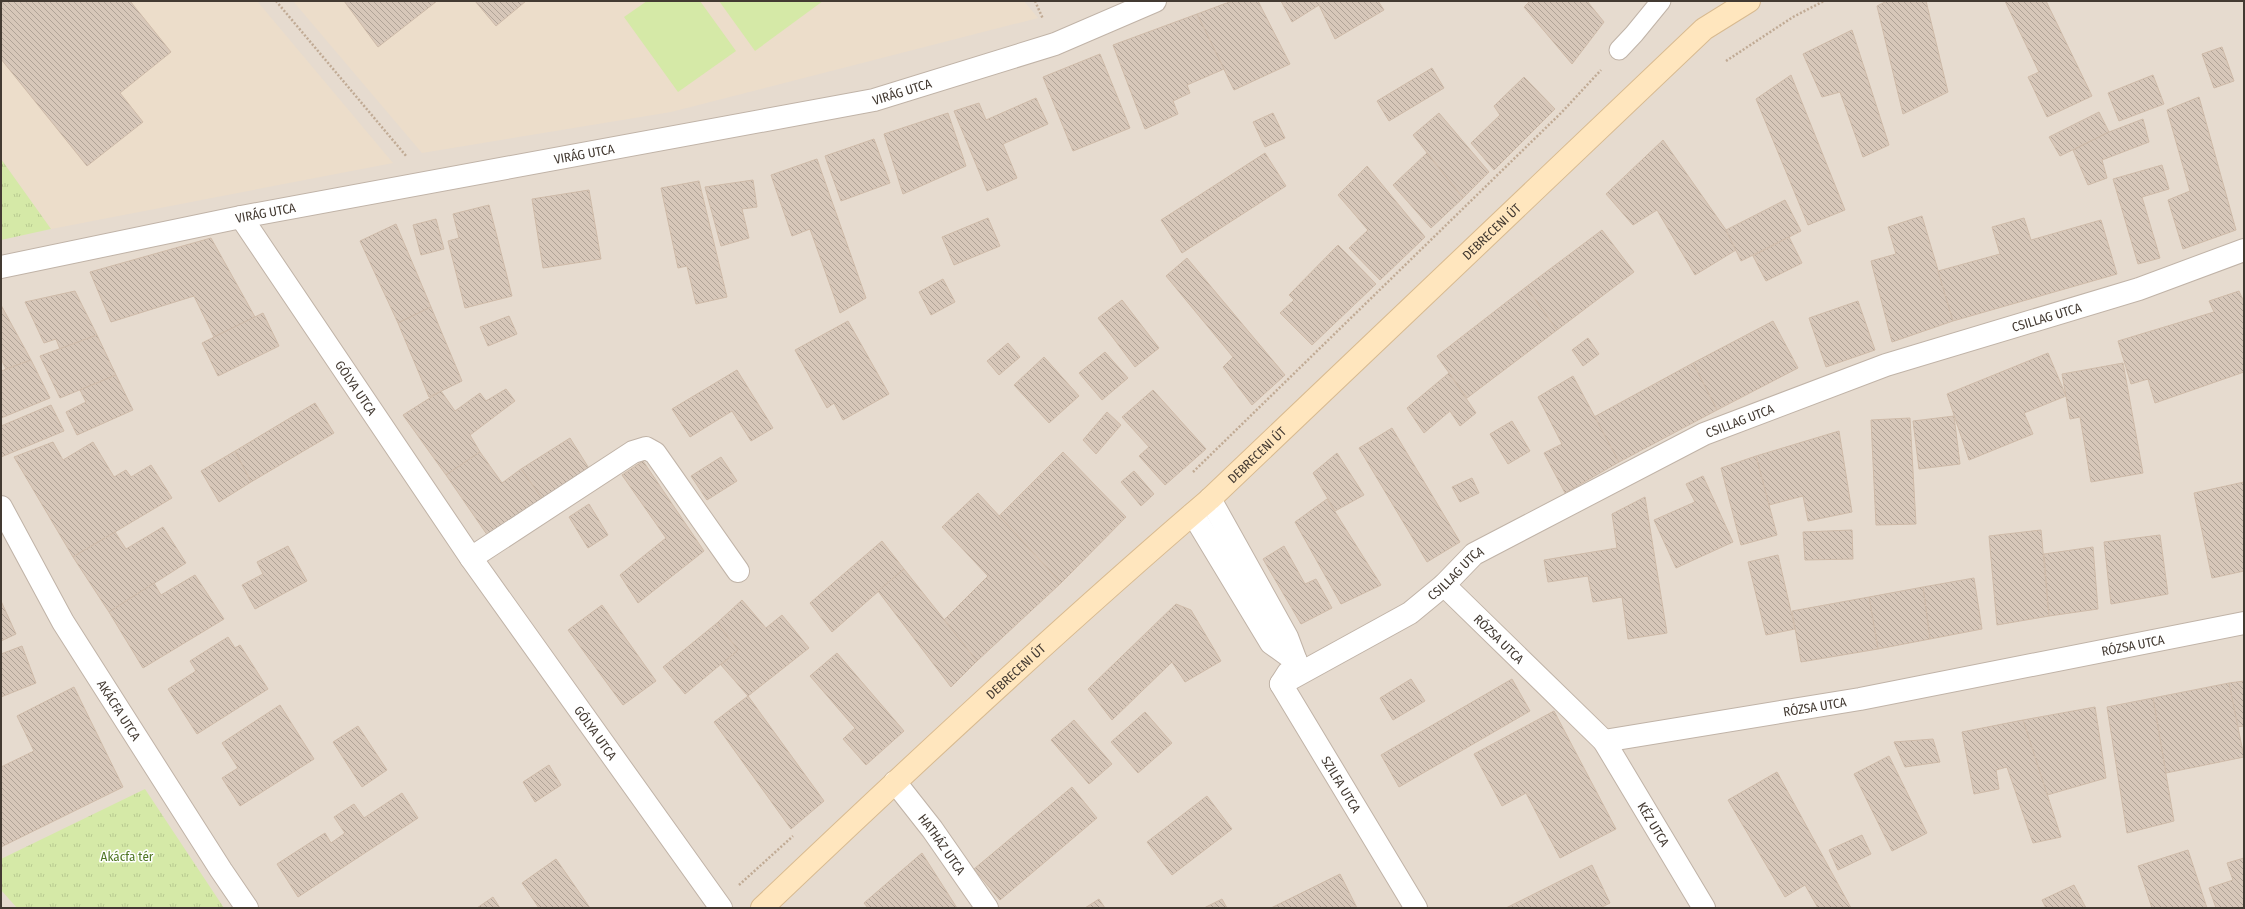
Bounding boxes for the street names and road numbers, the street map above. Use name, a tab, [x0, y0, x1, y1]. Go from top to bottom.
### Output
street label: VIRÁG UTCA	[870, 75, 933, 108]
street label: VIRÁG UTCA	[553, 141, 616, 167]
street label: VIRÁG UTCA	[234, 200, 297, 226]
street label: DEBRECENI ÚT	[1459, 200, 1524, 262]
street label: CSILLAG UTCA	[2010, 299, 2083, 334]
street label: GÓLYA UTCA	[332, 358, 380, 418]
street label: CSILLAG UTCA	[1703, 401, 1776, 440]
street label: DEBRECENI ÚT	[1224, 424, 1289, 486]
street label: CSILLAG UTCA	[1424, 543, 1486, 603]
street label: RÓZSA UTCA	[1471, 611, 1527, 666]
street label: RÓZSA UTCA	[2100, 631, 2166, 659]
street label: DEBRECENI ÚT	[983, 640, 1048, 702]
street label: AKÁCFA UTCA	[94, 677, 144, 743]
street label: RÓZSA UTCA	[1782, 694, 1848, 719]
street label: GÓLYA UTCA	[571, 703, 620, 763]
street label: SZILFA UTCA	[1319, 753, 1364, 815]
street label: KÉZ UTCA	[1635, 799, 1673, 849]
street label: HATHÁZ UTCA	[915, 811, 969, 877]

